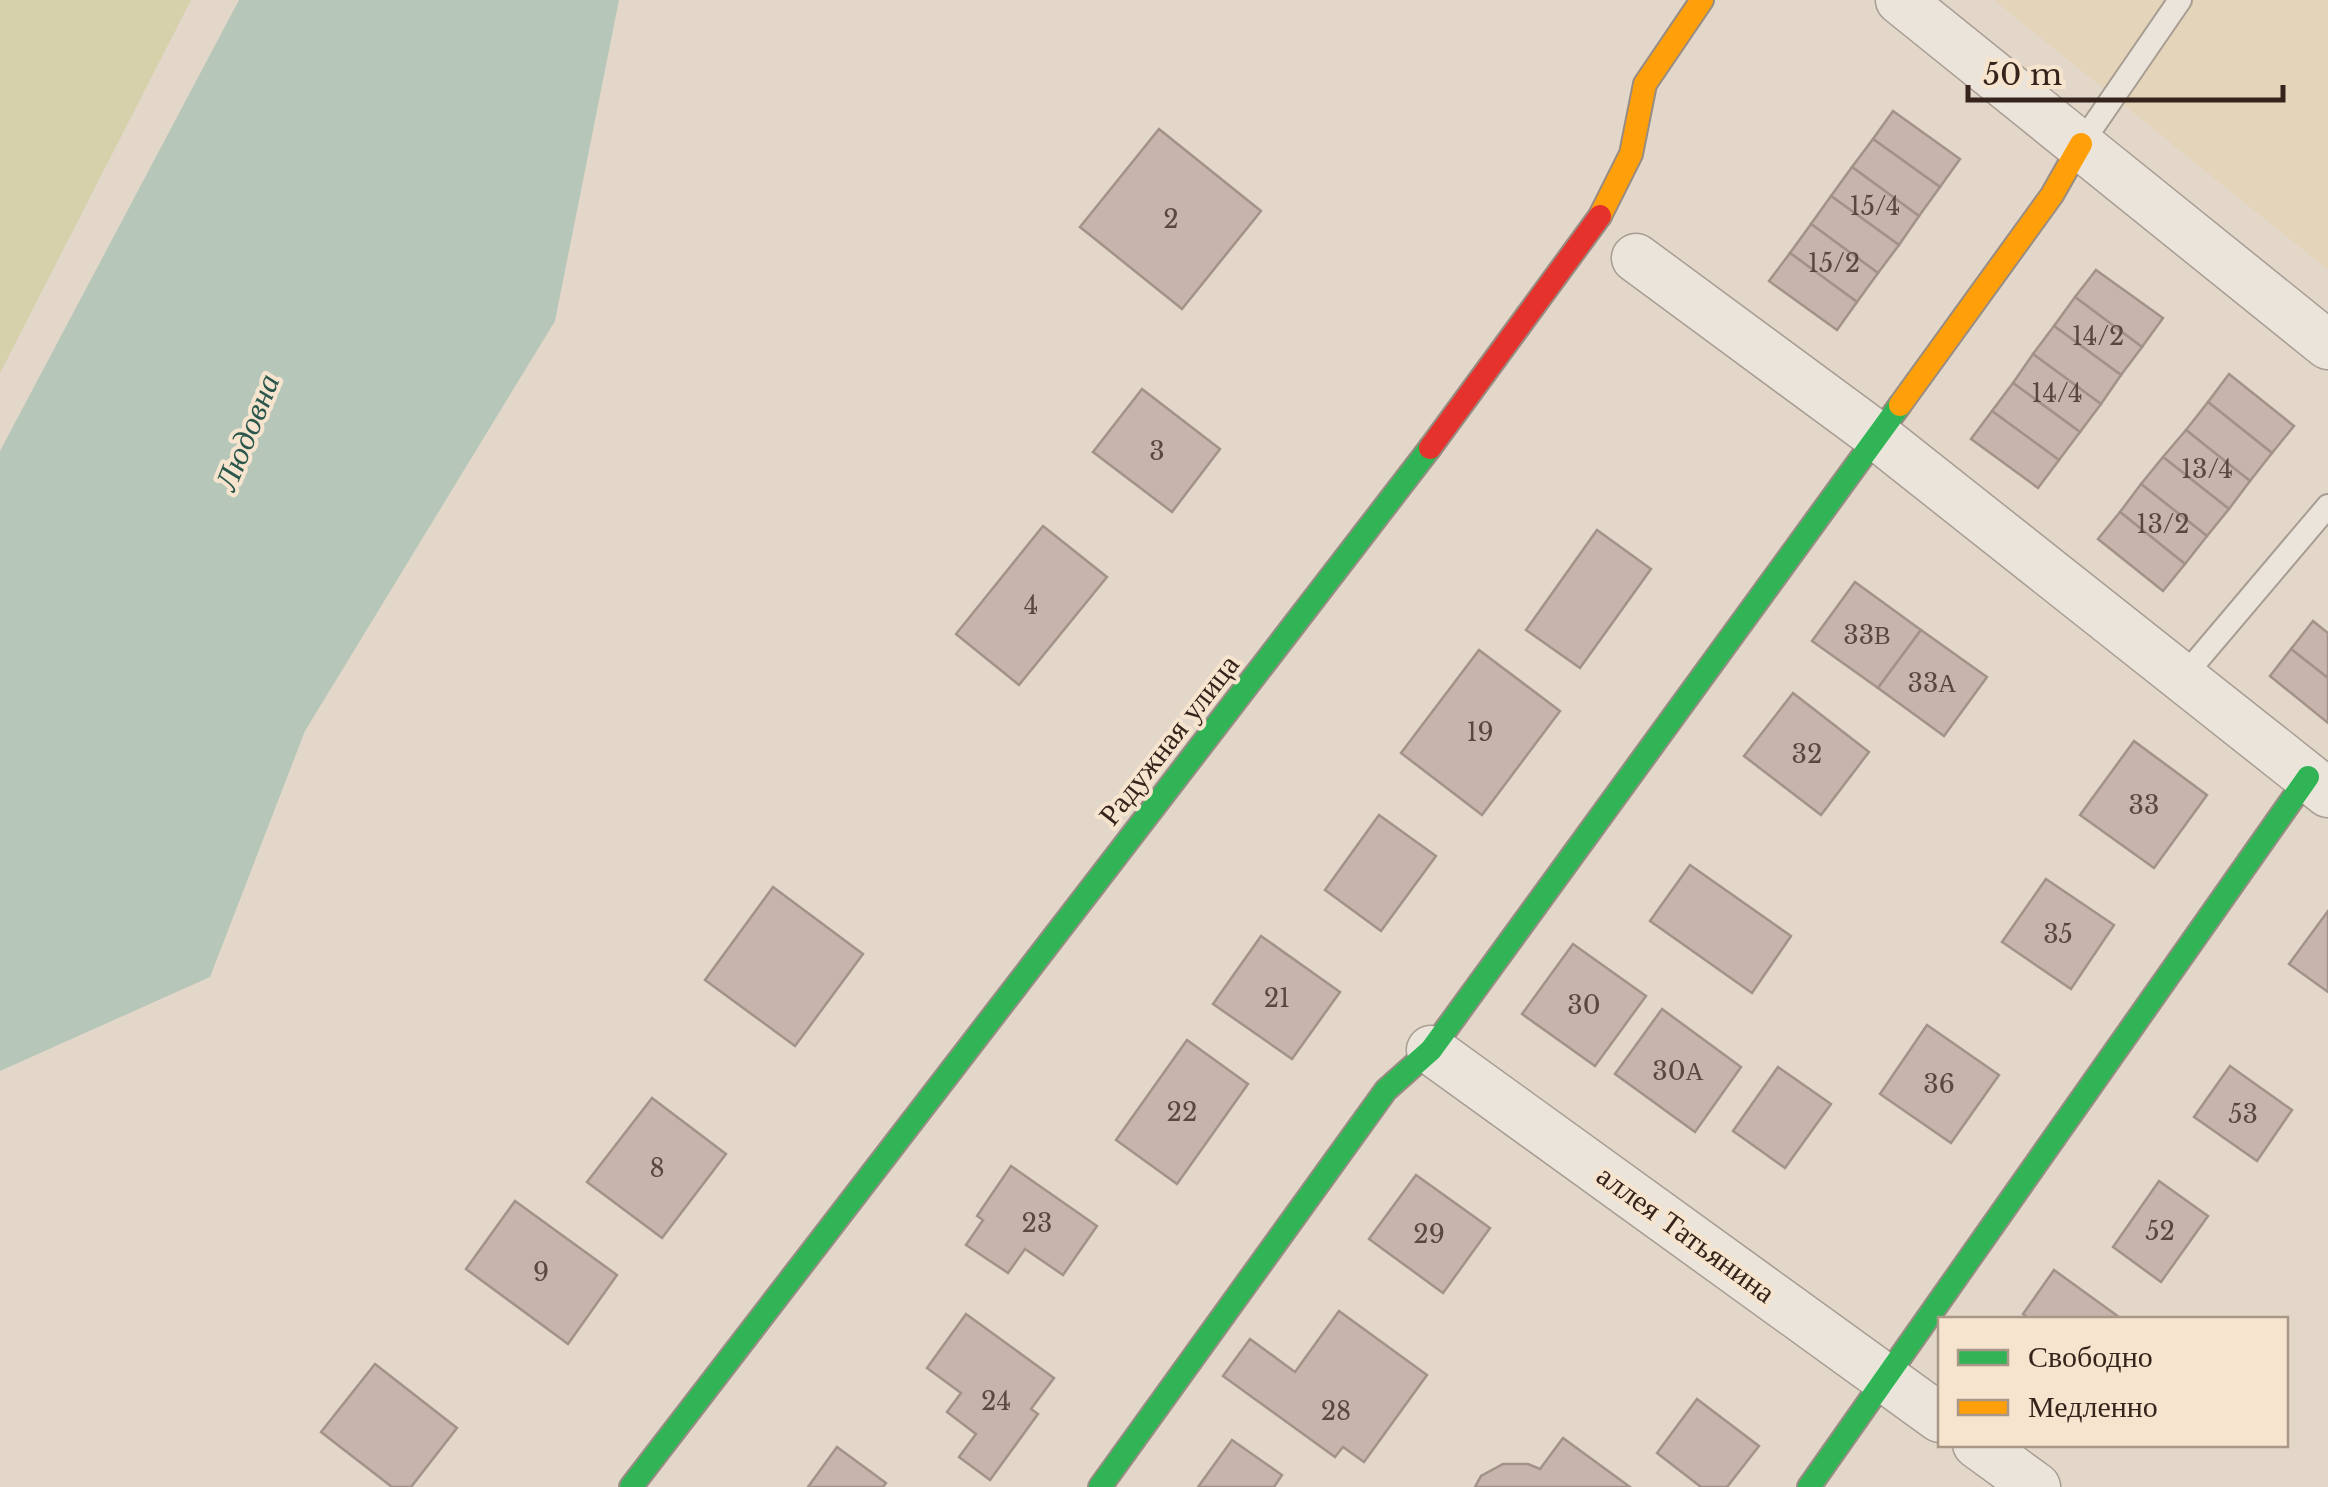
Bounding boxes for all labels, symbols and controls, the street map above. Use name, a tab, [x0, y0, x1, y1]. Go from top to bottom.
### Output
scale bar	[1968, 40, 2283, 102]
text: 50 m	[1983, 56, 2062, 93]
house number: 15/4	[1850, 191, 1900, 222]
house number: 2	[1163, 204, 1179, 235]
house number: 15/2	[1808, 248, 1860, 279]
house number: 14/2	[2072, 321, 2124, 352]
water label: Людовна	[205, 368, 288, 497]
house number: 14/4	[2031, 378, 2083, 409]
house number: 3	[1149, 436, 1165, 467]
house number: 13/4	[2181, 454, 2233, 485]
house number: 13/2	[2136, 509, 2190, 540]
house number: 4	[1024, 590, 1038, 621]
house number: 33В	[1843, 620, 1891, 651]
street label: Радужная улица	[1090, 647, 1247, 832]
house number: 33А	[1908, 668, 1956, 699]
house number: 19	[1466, 717, 1494, 748]
house number: 32	[1792, 739, 1822, 770]
house number: 33	[2129, 790, 2159, 821]
house number: 35	[2043, 919, 2073, 950]
house number: 21	[1264, 983, 1290, 1014]
house number: 30	[1567, 990, 1601, 1021]
house number: 30А	[1652, 1056, 1704, 1087]
house number: 36	[1923, 1069, 1955, 1100]
house number: 22	[1167, 1097, 1197, 1128]
house number: 53	[2228, 1099, 2258, 1130]
house number: 8	[649, 1153, 665, 1184]
street label: аллея Татьянина	[1590, 1156, 1783, 1311]
house number: 23	[1022, 1208, 1052, 1239]
house number: 52	[2145, 1216, 2175, 1247]
house number: 29	[1413, 1219, 1445, 1250]
house number: 9	[533, 1257, 549, 1288]
legend	[1938, 1317, 2288, 1447]
text: Свободно	[2028, 1338, 2153, 1375]
house number: 24	[981, 1386, 1011, 1417]
text: Медленно	[2028, 1388, 2158, 1425]
house number: 28	[1321, 1396, 1351, 1427]

